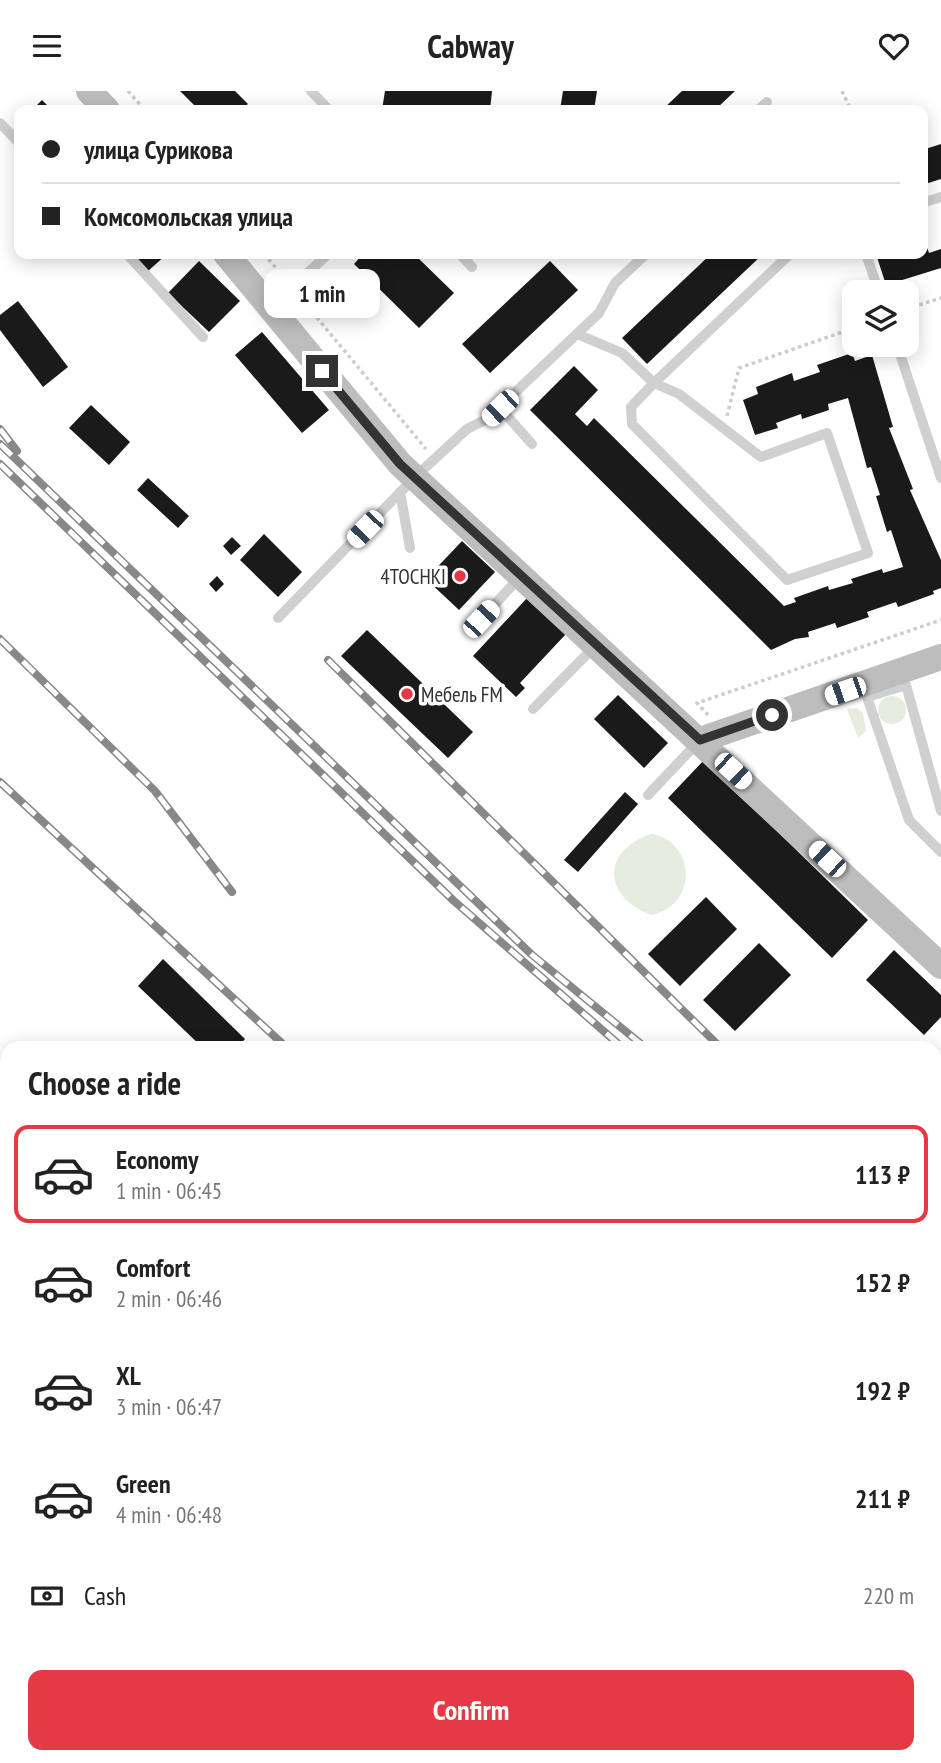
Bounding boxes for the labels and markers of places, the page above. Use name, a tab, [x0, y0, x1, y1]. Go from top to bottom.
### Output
place label: 4TOCHKI	[380, 563, 446, 590]
marker: 4TOCHKI	[452, 568, 468, 584]
place label: Мебель FM	[421, 681, 503, 708]
marker: Мебель FM	[399, 686, 415, 702]

